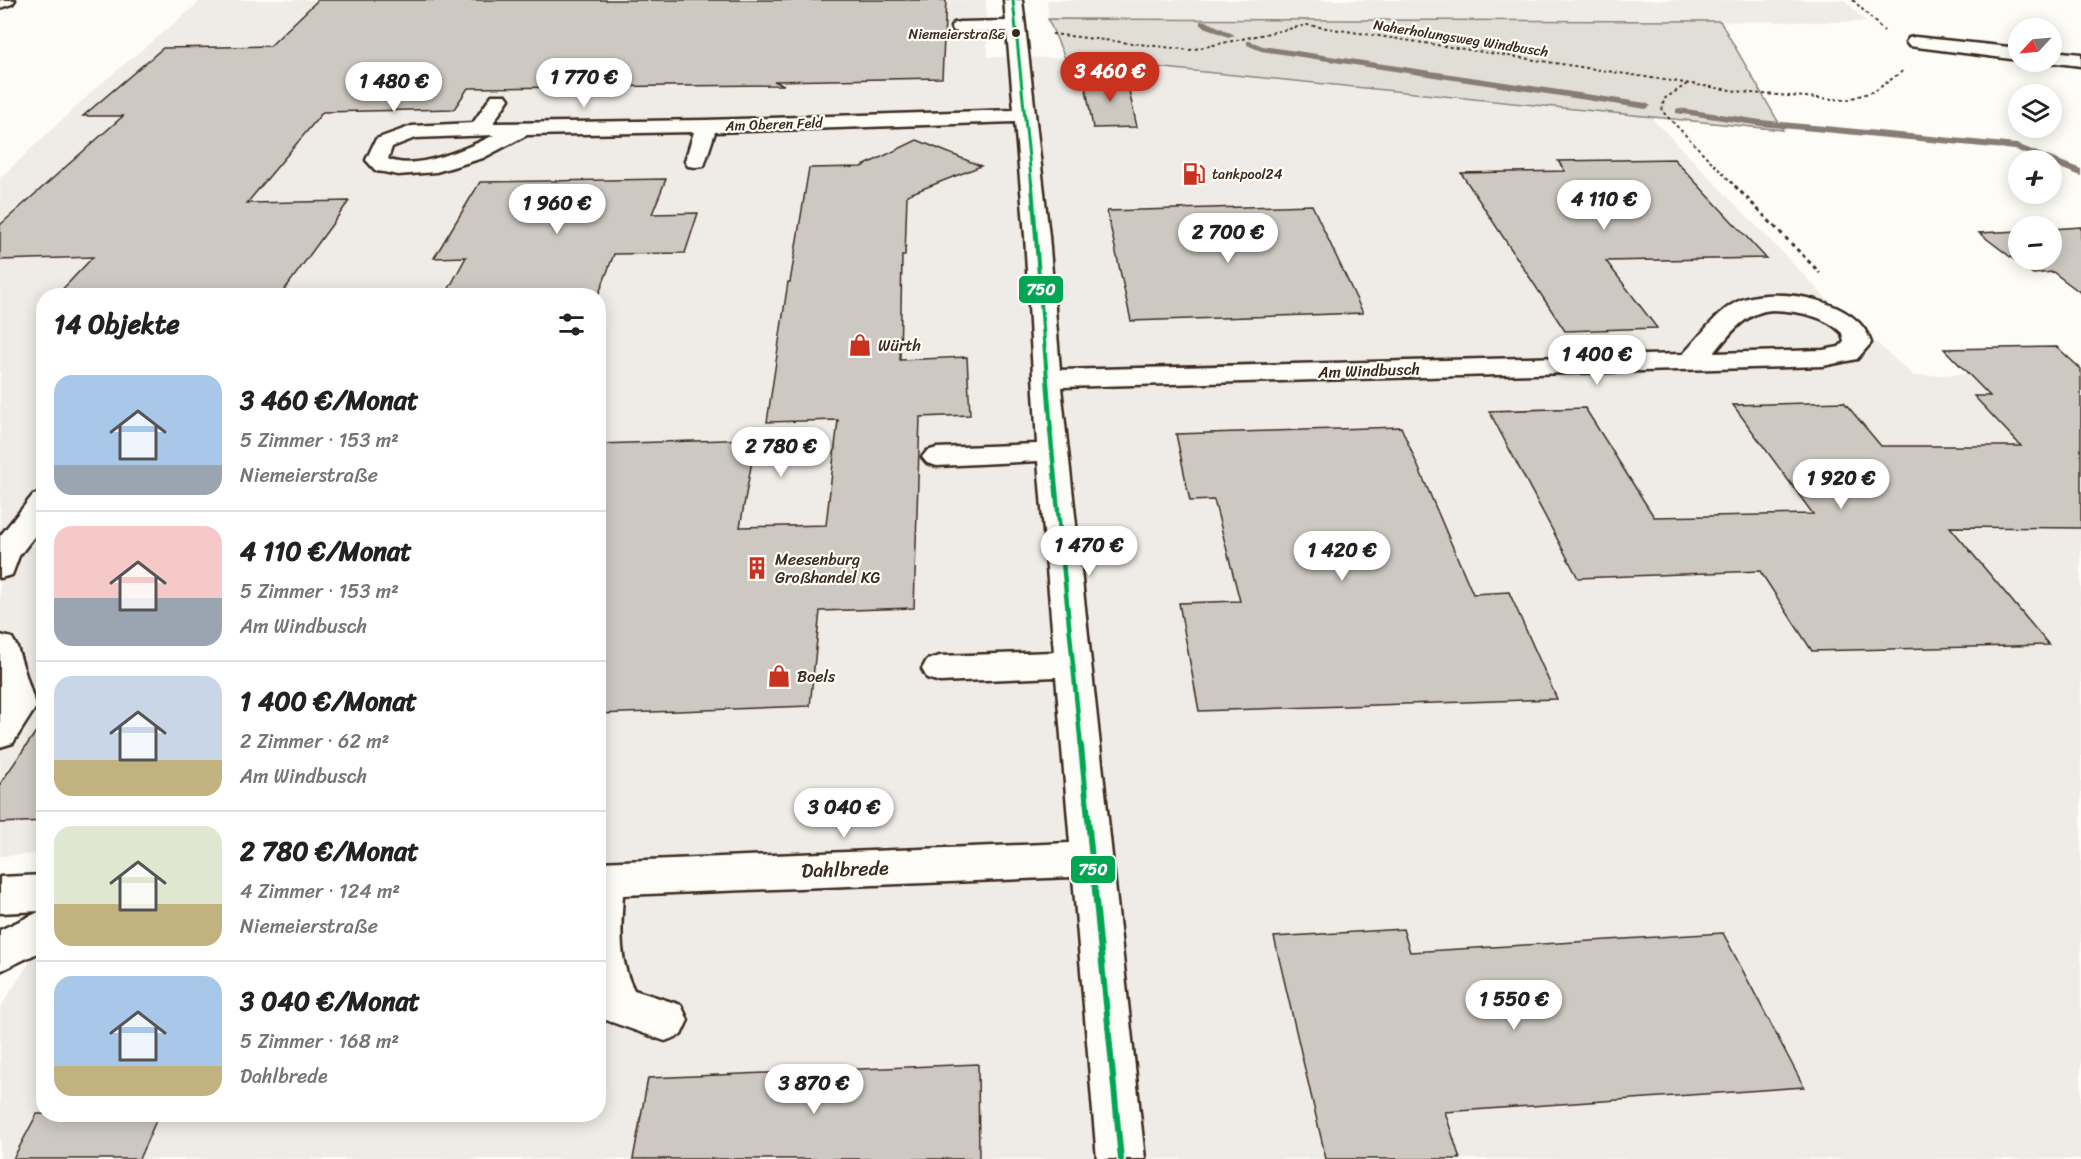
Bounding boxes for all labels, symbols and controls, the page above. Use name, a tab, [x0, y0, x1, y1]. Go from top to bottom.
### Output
street label: Naherholungsweg Windbusch	[1372, 12, 1550, 65]
north arrow	[2008, 18, 2062, 72]
map controls	[2008, 18, 2062, 270]
place label: Niemeierstraße	[908, 22, 1005, 47]
marker: Niemeierstraße	[1010, 27, 1022, 39]
pin: 3 460 €	[1055, 52, 1165, 103]
text: 3 460 €	[1074, 54, 1146, 89]
pin: 1 770 €	[529, 58, 639, 109]
text: 1 770 €	[550, 60, 618, 95]
pin: 1 480 €	[339, 62, 449, 113]
text: 1 480 €	[359, 64, 429, 99]
button: layers	[2008, 84, 2062, 138]
street label: Am Oberen Feld	[724, 110, 825, 139]
button: +	[2008, 150, 2062, 204]
fuel station icon: tankpool24	[1181, 161, 1207, 187]
place label: tankpool24	[1212, 162, 1283, 187]
pin: 4 110 €	[1549, 180, 1659, 231]
text: 4 110 €	[1571, 182, 1637, 217]
pin: 1 960 €	[502, 184, 612, 235]
text: 1 960 €	[523, 186, 591, 221]
pin: 2 700 €	[1173, 213, 1283, 264]
text: 2 700 €	[1192, 215, 1264, 250]
button: −	[2008, 216, 2062, 270]
line badge: 750	[1018, 275, 1064, 304]
text: 750	[1026, 275, 1056, 304]
text: 14 Objekte	[54, 301, 180, 347]
icon: filters	[555, 308, 588, 341]
place label: Würth	[878, 331, 921, 360]
shop icon: Würth	[847, 332, 873, 358]
pin: 1 400 €	[1542, 335, 1652, 386]
text: 1 400 €	[1562, 337, 1632, 372]
street label: Am Windbusch	[1317, 354, 1420, 387]
text: 3 460 €/Monat	[240, 377, 418, 423]
icon: home	[102, 399, 174, 471]
text: 5 Zimmer · 153 m²	[240, 423, 399, 458]
pin: 2 780 €	[726, 427, 836, 478]
text: 2 780 €	[745, 429, 817, 464]
text: Niemeierstraße	[240, 458, 378, 493]
pin: 1 920 €	[1786, 459, 1896, 510]
text: 1 920 €	[1807, 461, 1875, 496]
pin: 1 470 €	[1034, 526, 1144, 577]
text: 4 110 €/Monat	[240, 528, 412, 574]
text: 1 470 €	[1055, 528, 1123, 563]
pin: 1 420 €	[1287, 531, 1397, 582]
text: 1 420 €	[1308, 533, 1376, 568]
place label: Meesenburg Großhandel KG	[775, 545, 880, 592]
icon: home	[102, 550, 174, 622]
building icon: Meesenburg Großhandel KG	[744, 555, 770, 581]
text: 5 Zimmer · 153 m²	[240, 574, 399, 609]
text: Am Windbusch	[240, 609, 367, 644]
place label: Boels	[797, 662, 836, 691]
shop icon: Boels	[766, 663, 792, 689]
text: 1 400 €/Monat	[240, 678, 417, 724]
icon: home	[102, 700, 174, 772]
text: 2 Zimmer · 62 m²	[240, 724, 389, 759]
text: Am Windbusch	[240, 759, 367, 794]
pin: 3 040 €	[789, 788, 899, 839]
text: 3 040 €	[808, 790, 880, 825]
text: 2 780 €/Monat	[240, 828, 419, 874]
icon: home	[102, 850, 174, 922]
street label: Dahlbrede	[801, 850, 890, 889]
line badge: 750	[1070, 855, 1116, 884]
text: 750	[1078, 855, 1108, 884]
text: 4 Zimmer · 124 m²	[240, 874, 400, 909]
text: Niemeierstraße	[240, 909, 378, 944]
text: 3 040 €/Monat	[240, 978, 420, 1024]
pin: 1 550 €	[1459, 980, 1569, 1031]
text: 1 550 €	[1479, 982, 1549, 1017]
icon: home	[102, 1000, 174, 1072]
text: 5 Zimmer · 168 m²	[240, 1024, 399, 1059]
text: Dahlbrede	[240, 1059, 328, 1094]
pin: 3 870 €	[759, 1064, 869, 1115]
text: 3 870 €	[779, 1066, 849, 1101]

